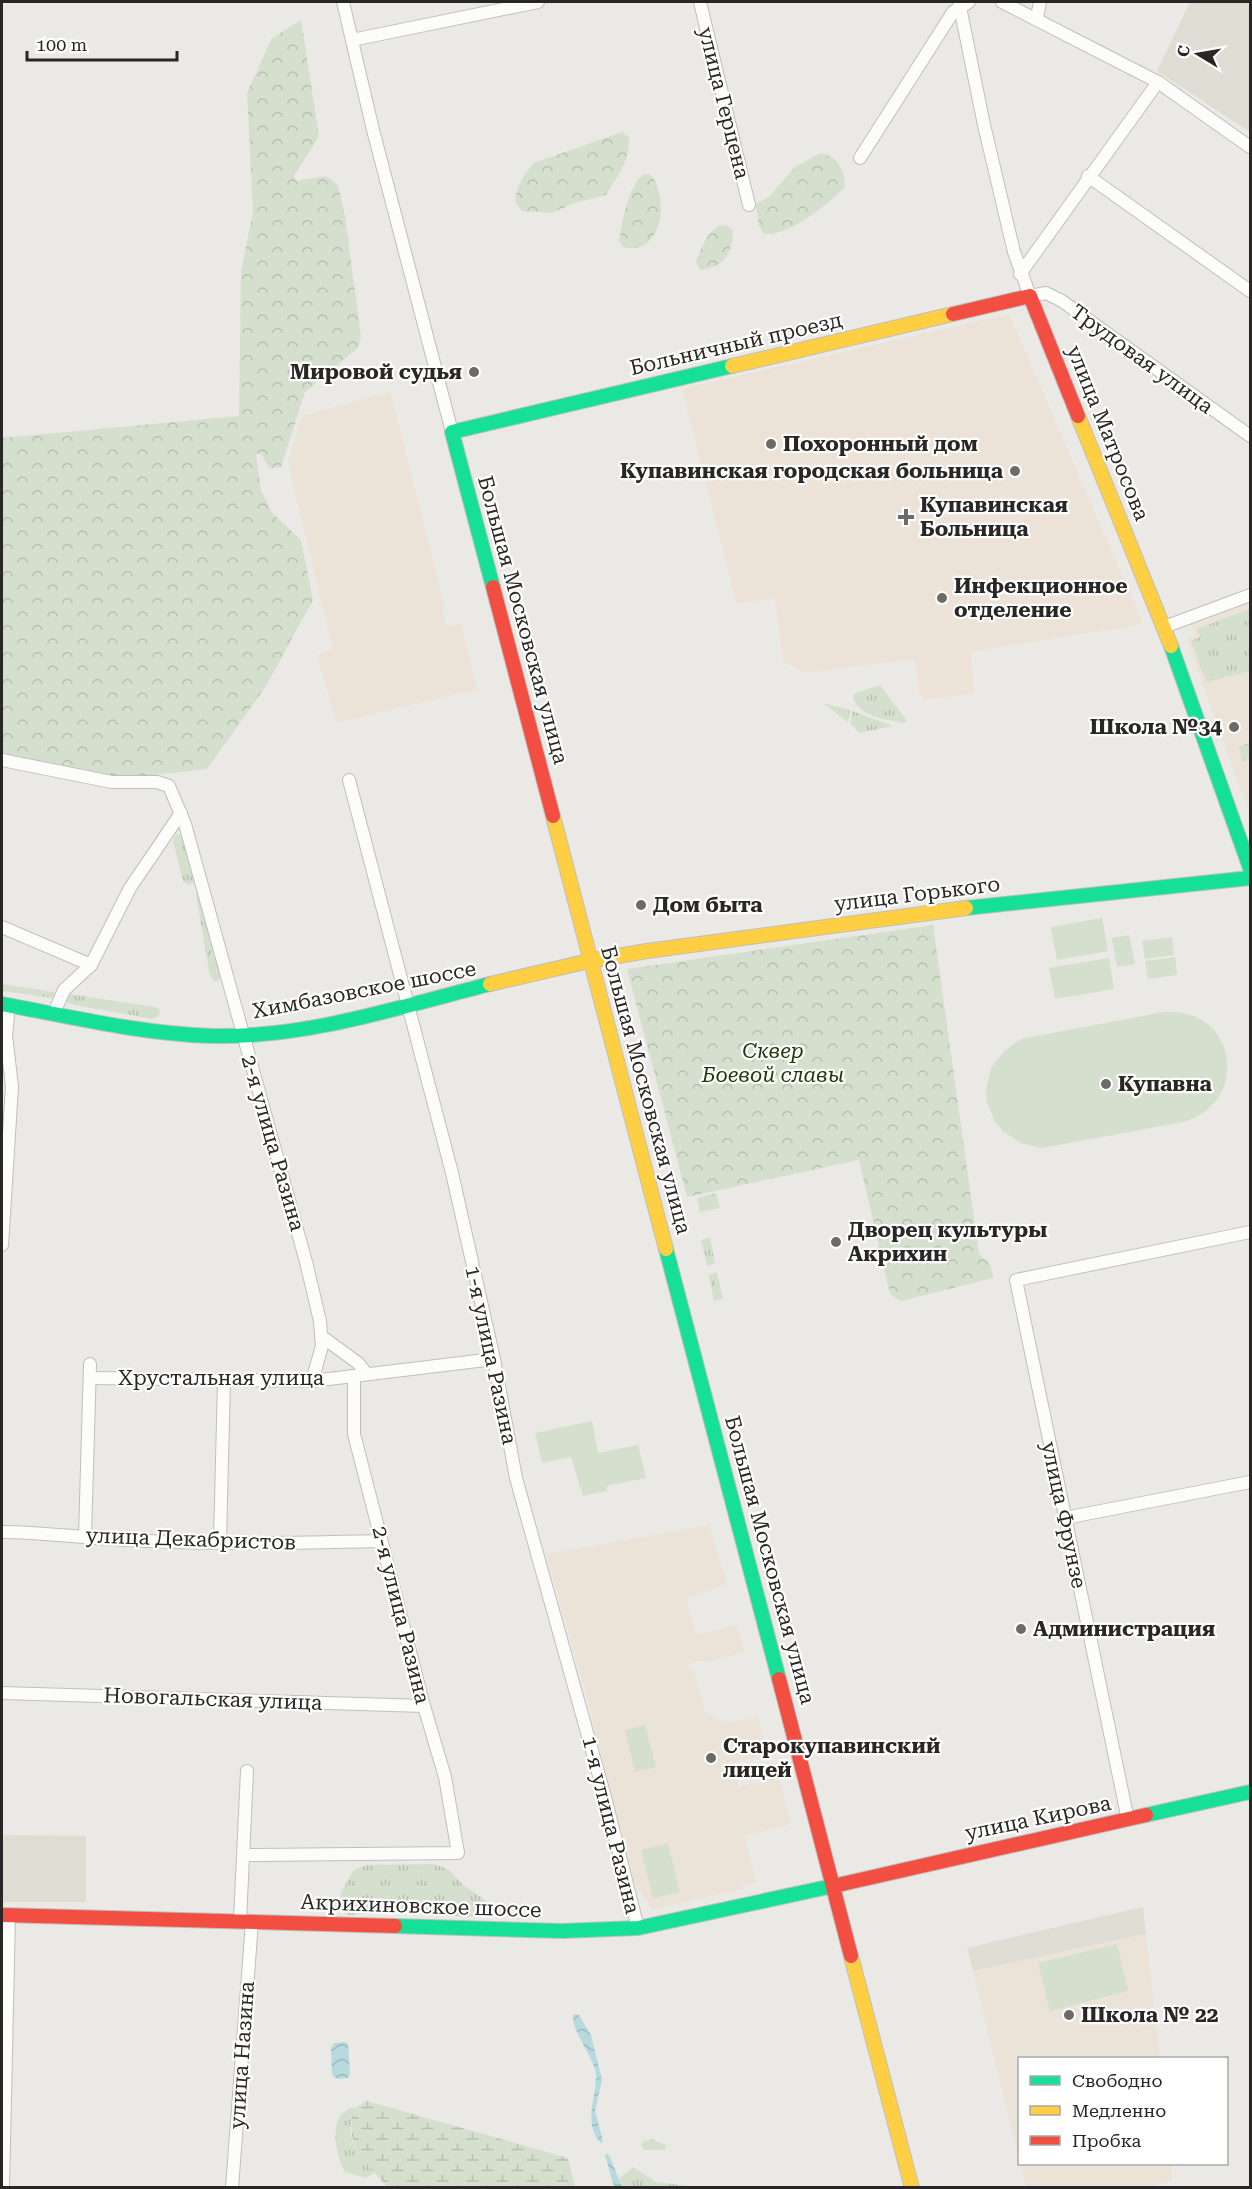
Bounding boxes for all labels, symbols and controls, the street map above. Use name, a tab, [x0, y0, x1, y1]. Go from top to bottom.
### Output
scale bar	[27, 24, 177, 62]
north arrow	[1168, 24, 1228, 84]
street label: улица Герцена	[694, 25, 755, 182]
text: 100 m	[36, 34, 87, 55]
text: С	[1173, 44, 1194, 59]
street label: Трудовая улица	[1066, 299, 1218, 419]
street label: Больничный проезд	[627, 308, 845, 380]
street label: улица Матросова	[1062, 342, 1154, 525]
place label: Мировой судья	[290, 360, 462, 384]
marker: Мировой судья	[467, 365, 481, 379]
place label: Похоронный дом	[783, 432, 978, 456]
marker: Похоронный дом	[764, 437, 778, 451]
place label: Купавинская городская больница	[620, 459, 1004, 483]
marker: Купавинская городская больница	[1008, 464, 1022, 478]
street label: Большая Московская улица	[473, 473, 573, 767]
place label: Купавинская Больница	[920, 493, 1068, 541]
marker: Купавинская Больница	[897, 508, 915, 526]
place label: Инфекционное отделение	[954, 574, 1128, 622]
marker: Инфекционное отделение	[935, 591, 949, 605]
place label: Школа №34	[1090, 715, 1222, 739]
marker: Школа №34	[1227, 720, 1241, 734]
street label: улица Горького	[833, 872, 1001, 916]
place label: Дом быта	[653, 893, 763, 917]
marker: Дом быта	[634, 898, 648, 912]
street label: Большая Московская улица	[596, 943, 696, 1237]
street label: Химбазовское шоссе	[250, 957, 478, 1023]
park label: Сквер Боевой славы	[701, 1039, 844, 1087]
street label: 2-я улица Разина	[236, 1052, 310, 1234]
place label: Купавна	[1118, 1072, 1213, 1096]
marker: Купавна	[1099, 1077, 1113, 1091]
place label: Дворец культуры Акрихин	[848, 1218, 1047, 1266]
marker: Дворец культуры Акрихин	[829, 1235, 843, 1249]
street label: 1-я улица Разина	[460, 1263, 522, 1447]
street label: Хрустальная улица	[118, 1366, 325, 1390]
street label: Большая Московская улица	[720, 1413, 820, 1707]
street label: улица Фрунзе	[1037, 1439, 1091, 1591]
street label: улица Декабристов	[85, 1523, 297, 1555]
street label: 2-я улица Разина	[367, 1524, 435, 1707]
place label: Администрация	[1033, 1617, 1215, 1641]
marker: Администрация	[1014, 1622, 1028, 1636]
street label: Новогальская улица	[103, 1683, 323, 1715]
street label: 1-я улица Разина	[577, 1734, 645, 1917]
place label: Старокупавинский лицей	[723, 1734, 940, 1782]
marker: Старокупавинский лицей	[704, 1751, 718, 1765]
street label: улица Кирова	[963, 1791, 1114, 1845]
street label: Акрихиновское шоссе	[300, 1890, 542, 1922]
street label: улица Назина	[225, 1980, 259, 2130]
place label: Школа № 22	[1081, 2003, 1219, 2027]
marker: Школа № 22	[1062, 2008, 1076, 2022]
legend	[1018, 2057, 1228, 2165]
text: Свободно	[1072, 2070, 1162, 2091]
text: Медленно	[1072, 2100, 1166, 2121]
text: Пробка	[1072, 2130, 1141, 2151]

